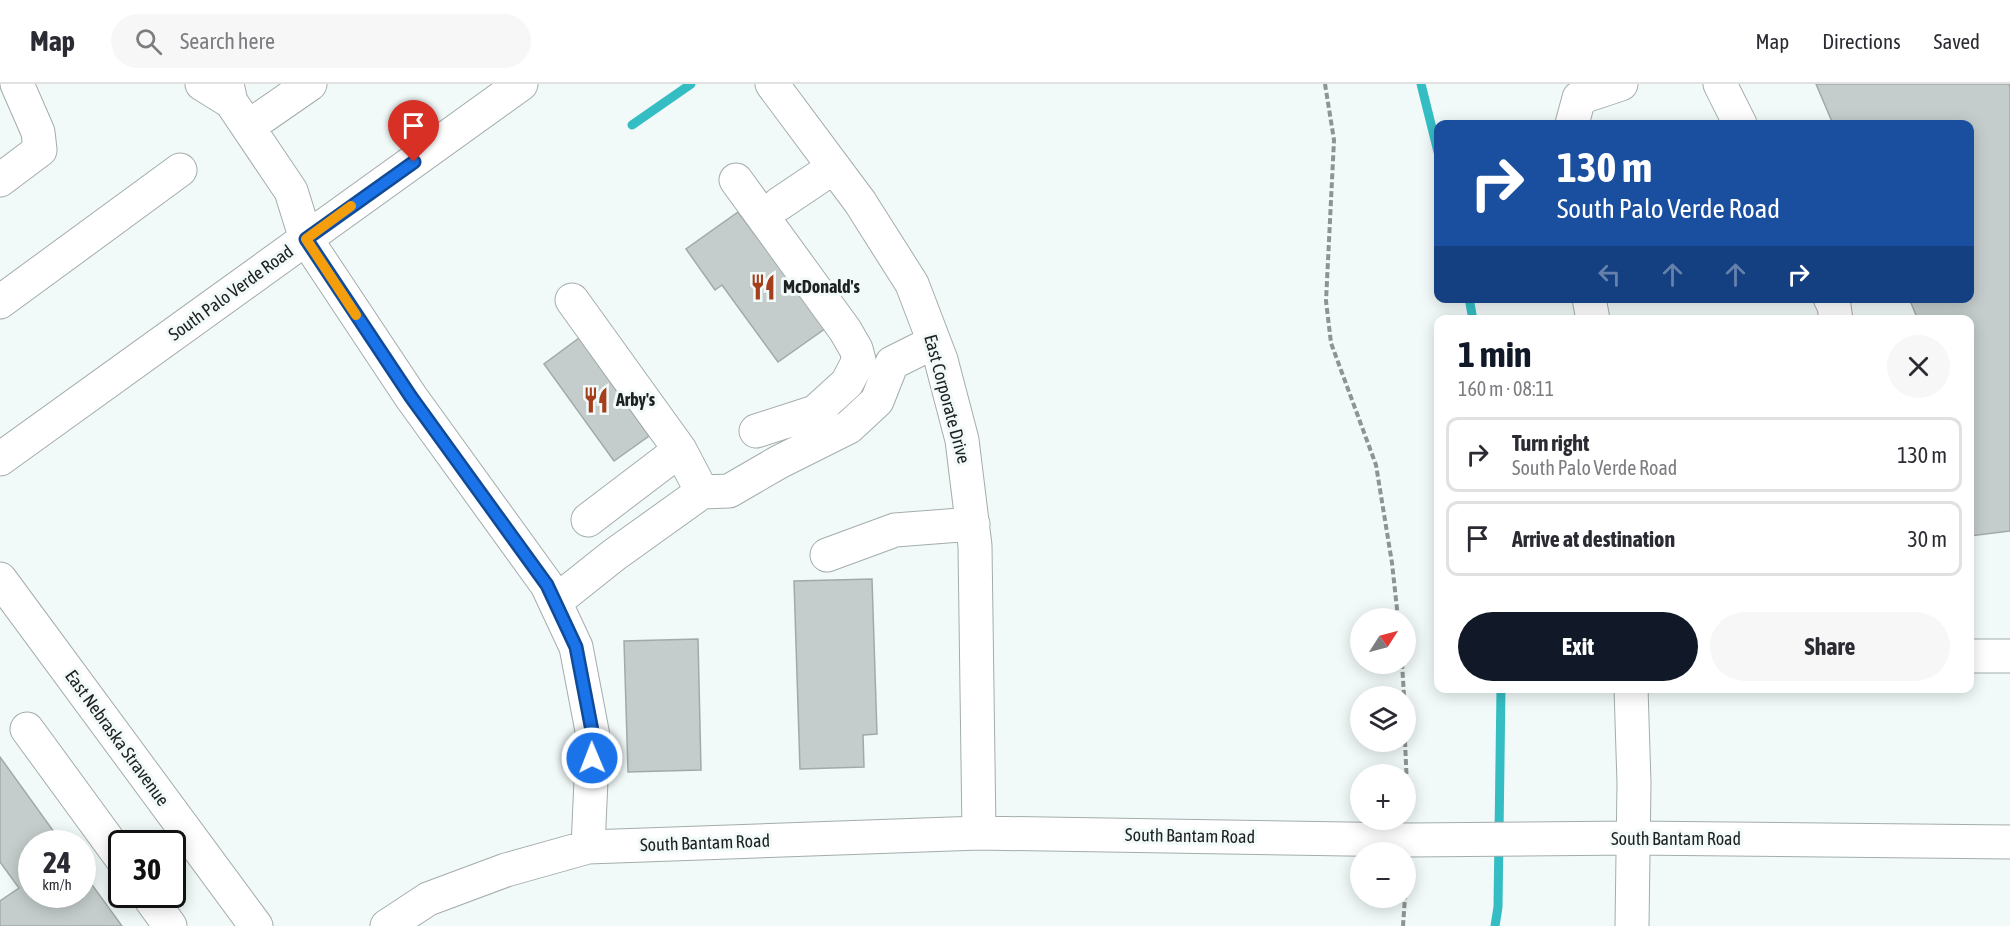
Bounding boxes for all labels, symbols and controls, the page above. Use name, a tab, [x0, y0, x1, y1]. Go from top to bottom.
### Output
search box	[111, 14, 531, 68]
text: Map	[30, 25, 75, 57]
icon: search	[132, 25, 165, 58]
text: Search here	[180, 28, 275, 54]
text: Map	[1755, 29, 1789, 53]
text: Directions	[1822, 29, 1901, 53]
text: Saved	[1934, 29, 1980, 53]
pin	[388, 100, 439, 162]
icon: arrive	[397, 109, 430, 142]
text: 130 m	[1557, 143, 1652, 191]
icon: right	[1458, 144, 1536, 222]
text: South Palo Verde Road	[1557, 193, 1780, 224]
street label: South Palo Verde Road	[164, 240, 297, 345]
icon: left	[1593, 258, 1626, 291]
icon: ahead	[1656, 258, 1689, 291]
icon: ahead	[1719, 258, 1752, 291]
icon: right	[1782, 258, 1815, 291]
restaurant icon: McDonald's	[748, 272, 778, 302]
place label: McDonald's	[783, 276, 860, 297]
street label: East Corporate Drive	[920, 332, 975, 466]
text: 1 min	[1458, 333, 1532, 375]
button: close	[1887, 335, 1950, 398]
text: 160 m · 08:11	[1458, 377, 1554, 400]
restaurant icon: Arby's	[581, 385, 611, 415]
place label: Arby's	[615, 389, 656, 410]
text: Turn right	[1512, 430, 1589, 456]
icon: right	[1461, 438, 1494, 471]
text: 130 m	[1897, 442, 1947, 468]
text: South Palo Verde Road	[1512, 456, 1677, 479]
icon: arrive	[1461, 522, 1494, 555]
text: Arrive at destination	[1512, 526, 1675, 552]
text: 30 m	[1907, 526, 1947, 552]
north arrow	[1350, 608, 1416, 674]
map controls	[1350, 608, 1416, 908]
button: Exit	[1458, 612, 1698, 681]
button: Share	[1710, 612, 1950, 681]
street label: East Nebraska Stravenue	[61, 666, 174, 810]
button: layers	[1350, 686, 1416, 752]
position arrow	[560, 726, 624, 790]
button: +	[1350, 764, 1416, 830]
street label: South Bantam Road	[1125, 824, 1255, 847]
street label: South Bantam Road	[1611, 828, 1741, 849]
speed limit sign: 30	[108, 830, 186, 908]
street label: South Bantam Road	[640, 830, 770, 855]
button: −	[1350, 842, 1416, 908]
text: 24	[43, 845, 71, 879]
text: km/h	[42, 876, 72, 893]

